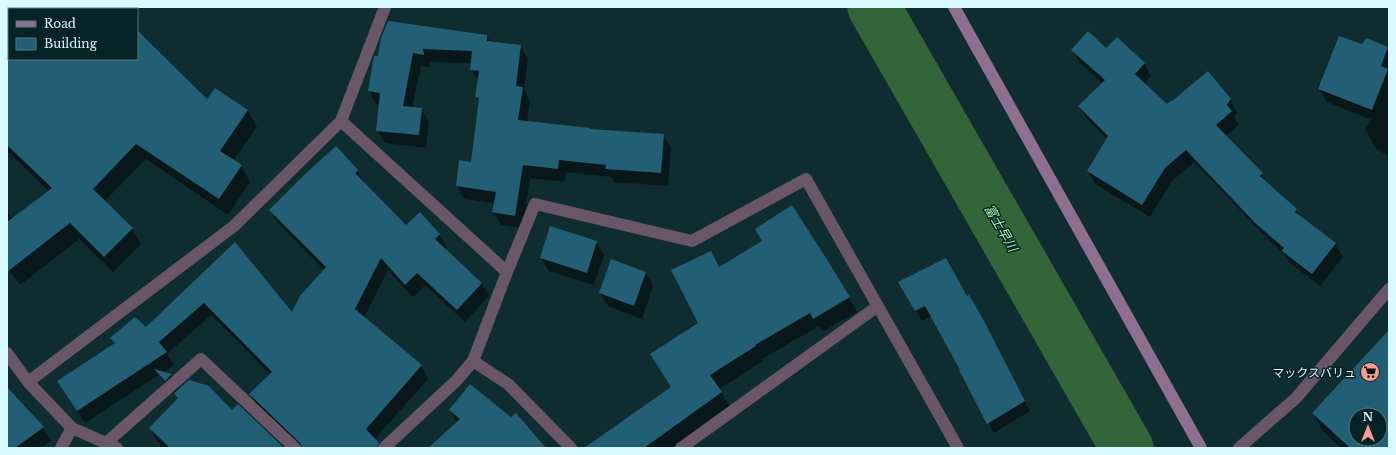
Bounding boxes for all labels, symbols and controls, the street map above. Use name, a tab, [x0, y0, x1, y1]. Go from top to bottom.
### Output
legend	[8, 8, 138, 60]
text: Road	[44, 16, 76, 31]
text: Building	[44, 36, 98, 51]
water label: 富士早川	[981, 201, 1022, 256]
supermarket icon: マックスバリュ	[1359, 361, 1381, 383]
place label: マックスバリュ	[1272, 365, 1356, 380]
north arrow	[1348, 407, 1388, 447]
text: N	[1363, 410, 1374, 424]

